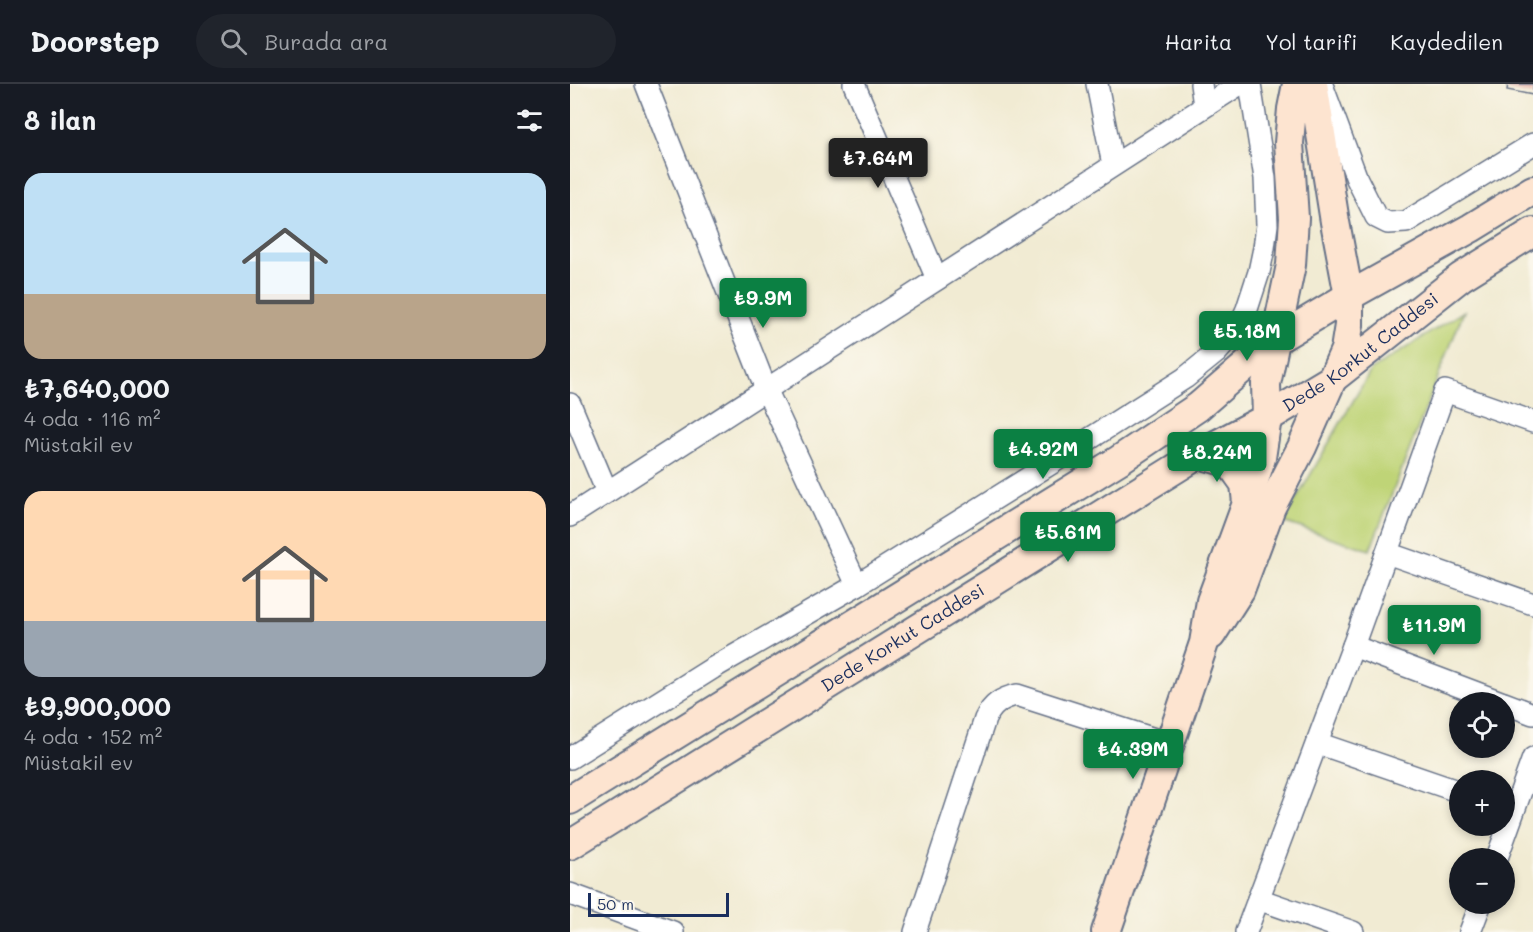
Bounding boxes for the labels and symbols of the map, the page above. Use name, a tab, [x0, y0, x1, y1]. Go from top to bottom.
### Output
pin: ₺7.64M	[829, 138, 927, 189]
pin: ₺9.9M	[721, 278, 805, 329]
street label: Dede Korkut Caddesi	[1278, 287, 1443, 417]
pin: ₺5.18M	[1198, 311, 1296, 362]
pin: ₺4.92M	[994, 429, 1092, 480]
pin: ₺8.24M	[1168, 432, 1266, 483]
pin: ₺5.61M	[1019, 512, 1117, 563]
street label: Dede Korkut Caddesi	[816, 577, 989, 697]
pin: ₺11.9M	[1385, 605, 1483, 656]
pin: ₺4.39M	[1084, 729, 1182, 780]
scale bar	[588, 890, 729, 918]

